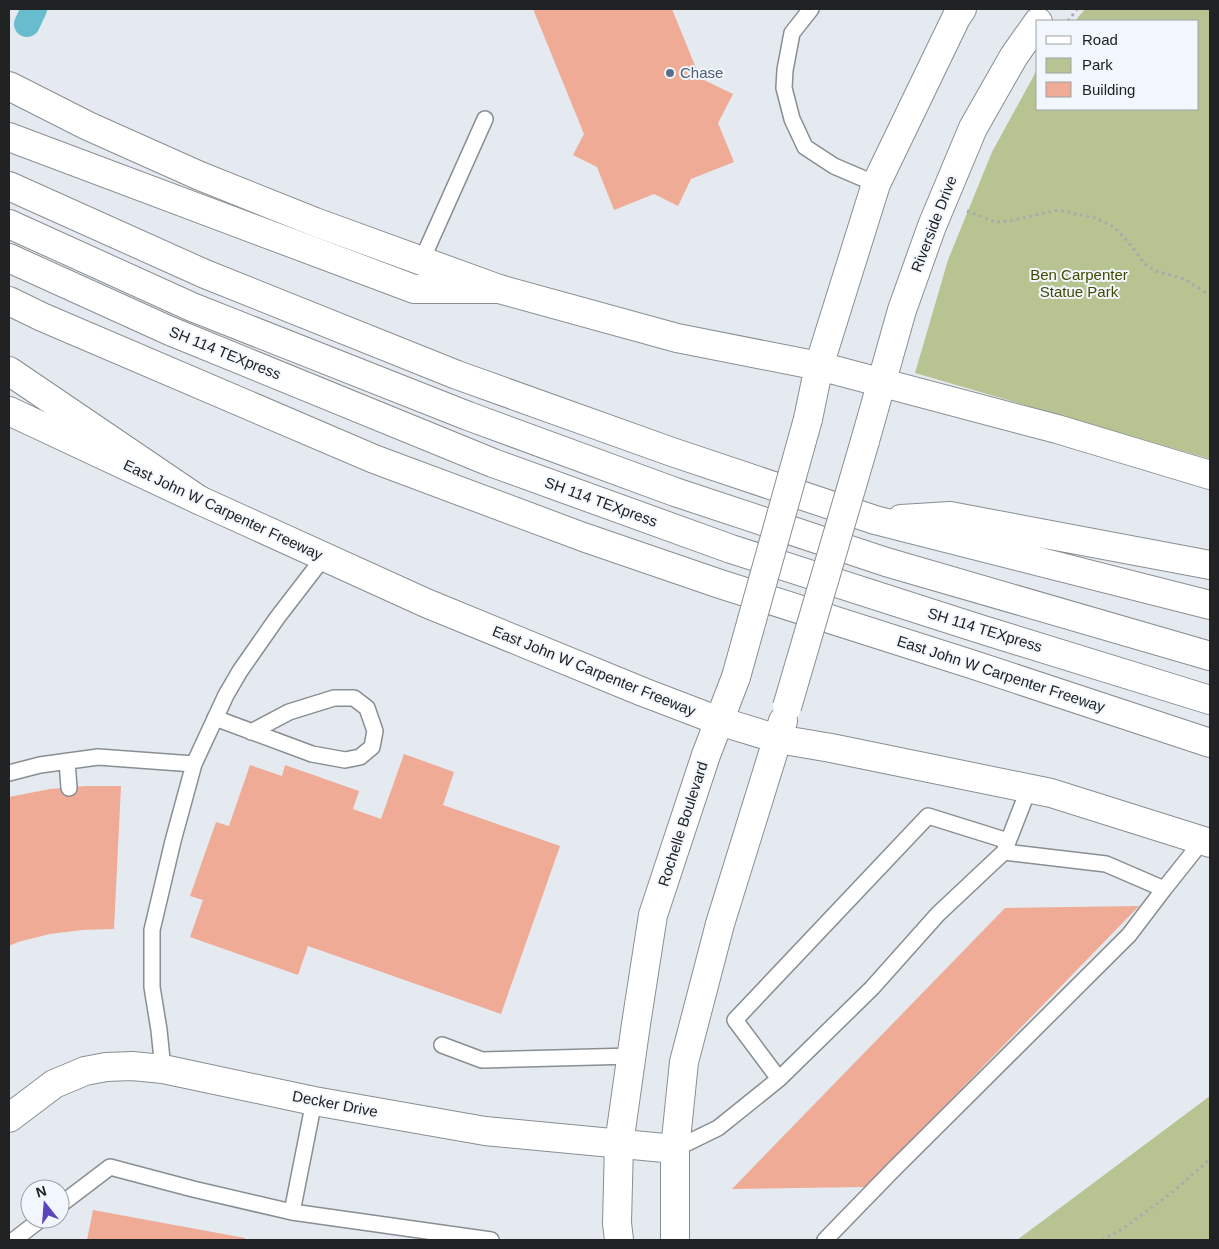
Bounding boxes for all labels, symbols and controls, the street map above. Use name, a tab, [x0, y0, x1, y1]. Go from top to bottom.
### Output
legend	[1036, 20, 1199, 110]
text: Road	[1082, 31, 1118, 48]
text: Park	[1082, 56, 1113, 73]
place label: Chase	[680, 64, 723, 81]
marker: Chase	[664, 67, 676, 79]
text: Building	[1082, 81, 1135, 98]
street label: Riverside Drive	[907, 173, 960, 274]
park label: Ben Carpenter Statue Park	[1030, 266, 1128, 300]
street label: SH 114 TEXpress	[167, 322, 283, 383]
street label: East John W Carpenter Freeway	[121, 456, 326, 563]
street label: SH 114 TEXpress	[543, 473, 660, 530]
street label: SH 114 TEXpress	[926, 604, 1044, 655]
street label: East John W Carpenter Freeway	[490, 622, 699, 719]
street label: East John W Carpenter Freeway	[895, 632, 1108, 715]
street label: Rochelle Boulevard	[654, 759, 711, 888]
street label: Decker Drive	[291, 1087, 379, 1120]
north arrow	[20, 1179, 70, 1229]
text: N	[34, 1182, 48, 1201]

